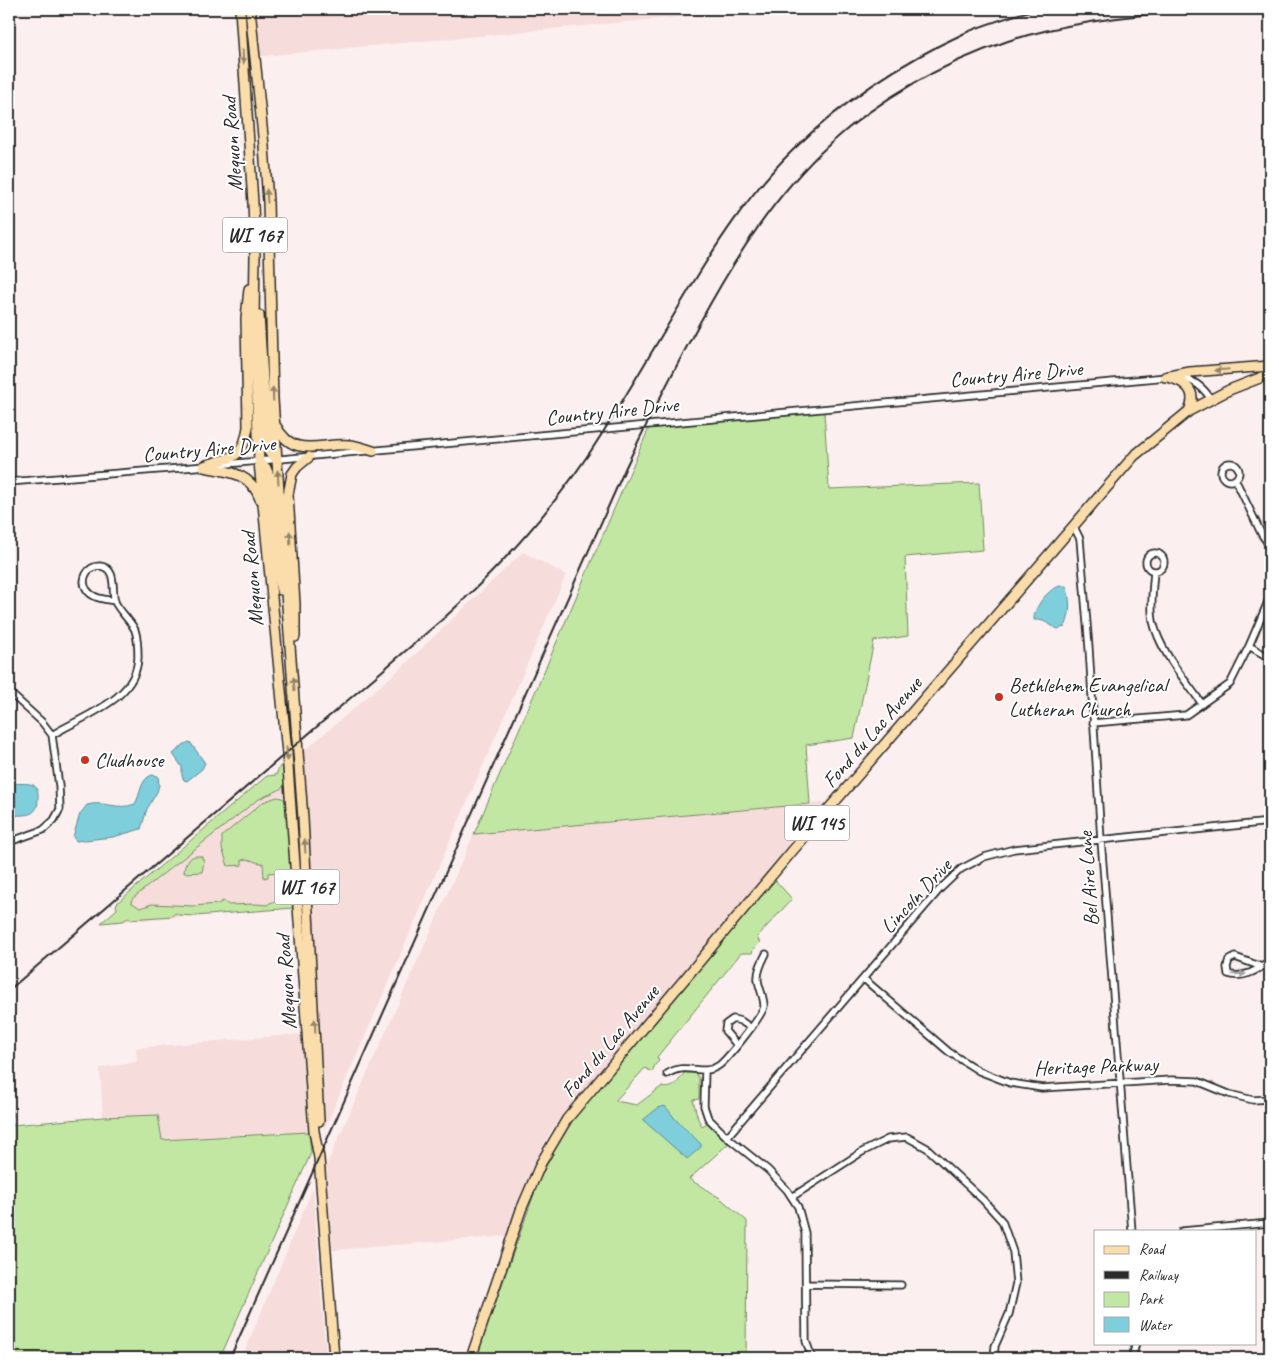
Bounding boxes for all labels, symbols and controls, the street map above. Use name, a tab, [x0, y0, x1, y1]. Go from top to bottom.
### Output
one-way arrow	[240, 50, 248, 66]
street label: Mequon Road	[216, 93, 248, 192]
one-way arrow	[263, 188, 271, 204]
road number: WI 167	[222, 218, 288, 252]
street label: Country Aire Drive	[949, 355, 1085, 393]
one-way arrow	[1213, 366, 1229, 374]
one-way arrow	[269, 386, 277, 402]
street label: Country Aire Drive	[545, 391, 681, 431]
street label: Country Aire Drive	[142, 430, 278, 468]
one-way arrow	[274, 469, 282, 485]
street label: Mequon Road	[235, 528, 269, 627]
one-way arrow	[286, 530, 294, 546]
street label: Fond du Lac Avenue	[817, 670, 928, 793]
place label: Bethlehem Evangelical Lutheran Church	[1009, 672, 1170, 722]
one-way arrow	[289, 675, 297, 691]
marker: Bethlehem Evangelical Lutheran Church	[993, 691, 1005, 703]
one-way arrow	[283, 746, 291, 762]
place label: Cludhouse	[95, 747, 165, 773]
marker: Cludhouse	[79, 754, 91, 766]
road number: WI 145	[784, 806, 850, 840]
street label: Bel Aire Lane	[1072, 830, 1104, 927]
one-way arrow	[300, 838, 308, 854]
street label: Lincoln Drive	[875, 852, 959, 939]
road number: WI 167	[274, 870, 340, 904]
street label: Mequon Road	[270, 931, 302, 1030]
one-way arrow	[1231, 970, 1247, 978]
street label: Fond du Lac Avenue	[555, 979, 665, 1103]
one-way arrow	[310, 1017, 318, 1033]
street label: Heritage Parkway	[1034, 1051, 1160, 1081]
legend	[1094, 1230, 1256, 1344]
text: Road	[1139, 1240, 1166, 1259]
text: Railway	[1139, 1266, 1180, 1285]
text: Park	[1139, 1290, 1164, 1309]
text: Water	[1139, 1316, 1173, 1335]

